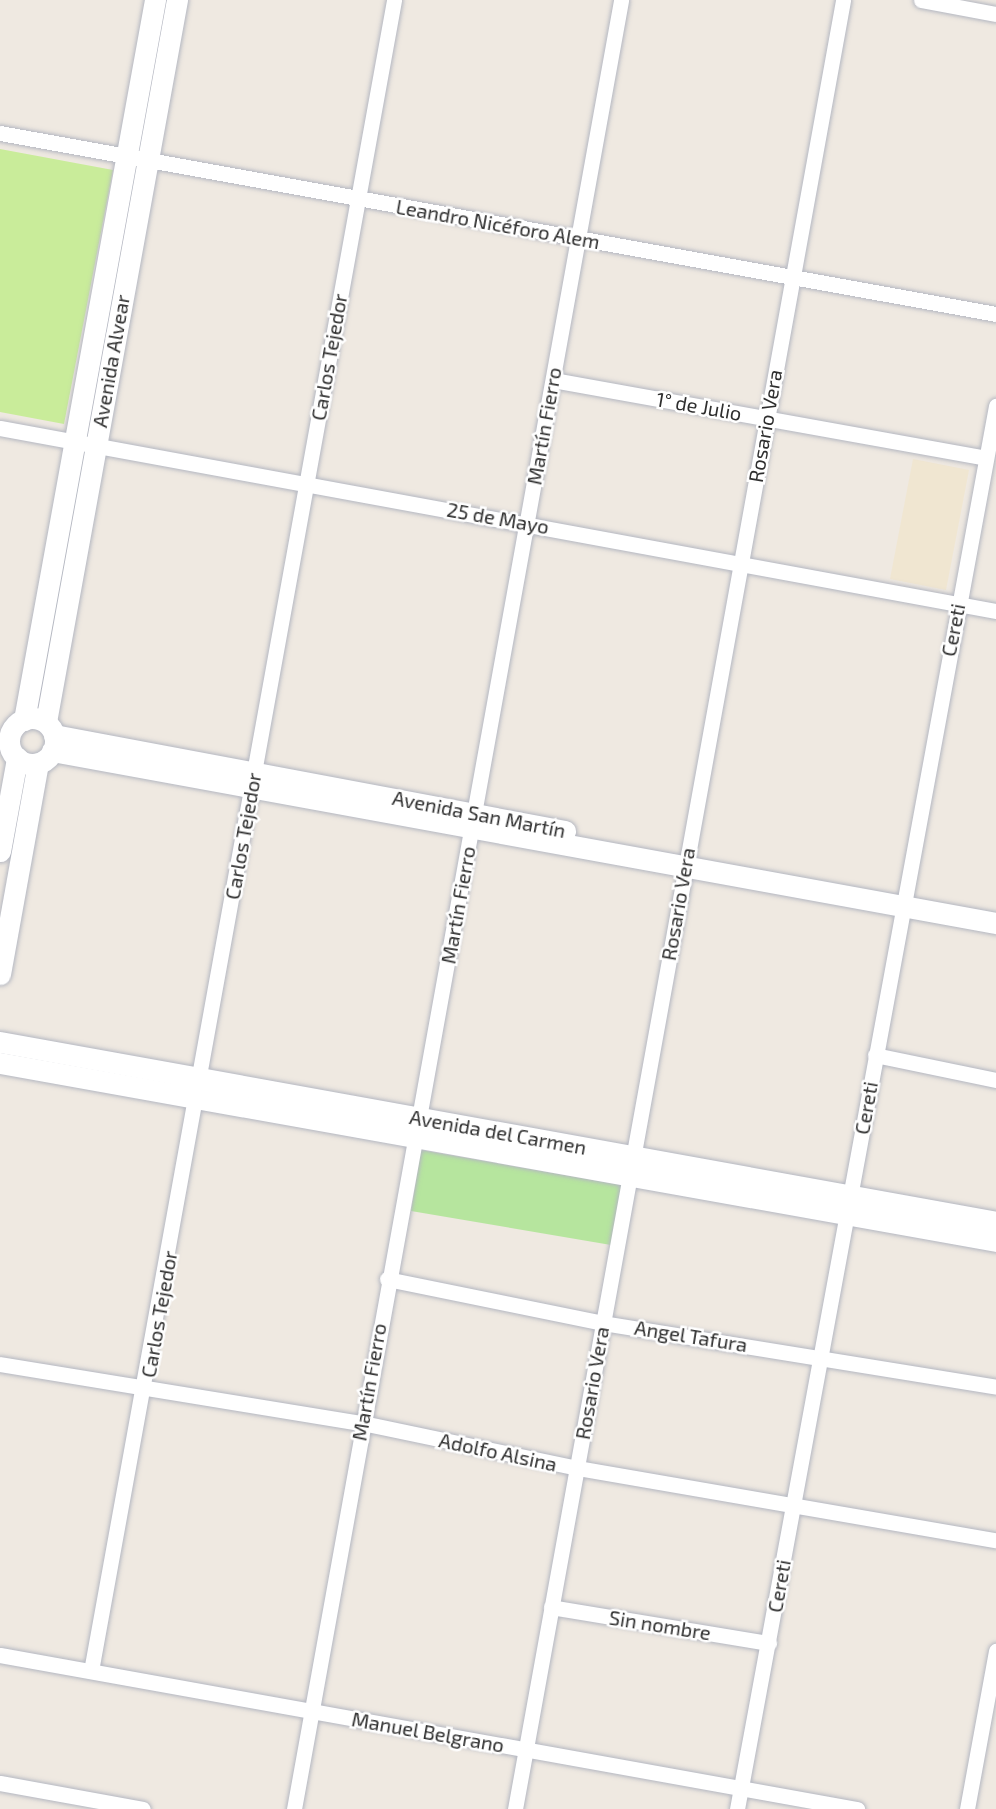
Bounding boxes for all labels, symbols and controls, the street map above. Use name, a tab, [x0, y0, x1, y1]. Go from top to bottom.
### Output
street label: Leandro Nicéforo Alem	[394, 194, 602, 254]
street label: Carlos Tejedor	[306, 291, 352, 423]
street label: Avenida Alvear	[87, 292, 135, 430]
street label: Martín Fierro	[522, 365, 566, 487]
street label: Rosario Vera	[743, 367, 787, 485]
street label: 1° de Julio	[654, 387, 744, 425]
street label: 25 de Mayo	[445, 497, 551, 539]
street label: Cereti	[936, 602, 970, 658]
street label: Carlos Tejedor	[220, 770, 266, 902]
street label: Avenida San Martín	[390, 785, 568, 843]
street label: Martín Fierro	[436, 844, 480, 966]
street label: Rosario Vera	[656, 845, 700, 963]
street label: Cereti	[850, 1080, 882, 1136]
street label: Avenida del Carmen	[407, 1105, 589, 1159]
street label: Carlos Tejedor	[136, 1248, 182, 1380]
street label: Angel Tafura	[632, 1315, 750, 1357]
street label: Martín Fierro	[347, 1321, 391, 1443]
street label: Rosario Vera	[570, 1324, 614, 1442]
street label: Adolfo Alsina	[437, 1428, 559, 1476]
street label: Cereti	[763, 1558, 795, 1614]
street label: Sin nombre	[607, 1605, 713, 1645]
street label: Manuel Belgrano	[350, 1707, 506, 1757]

